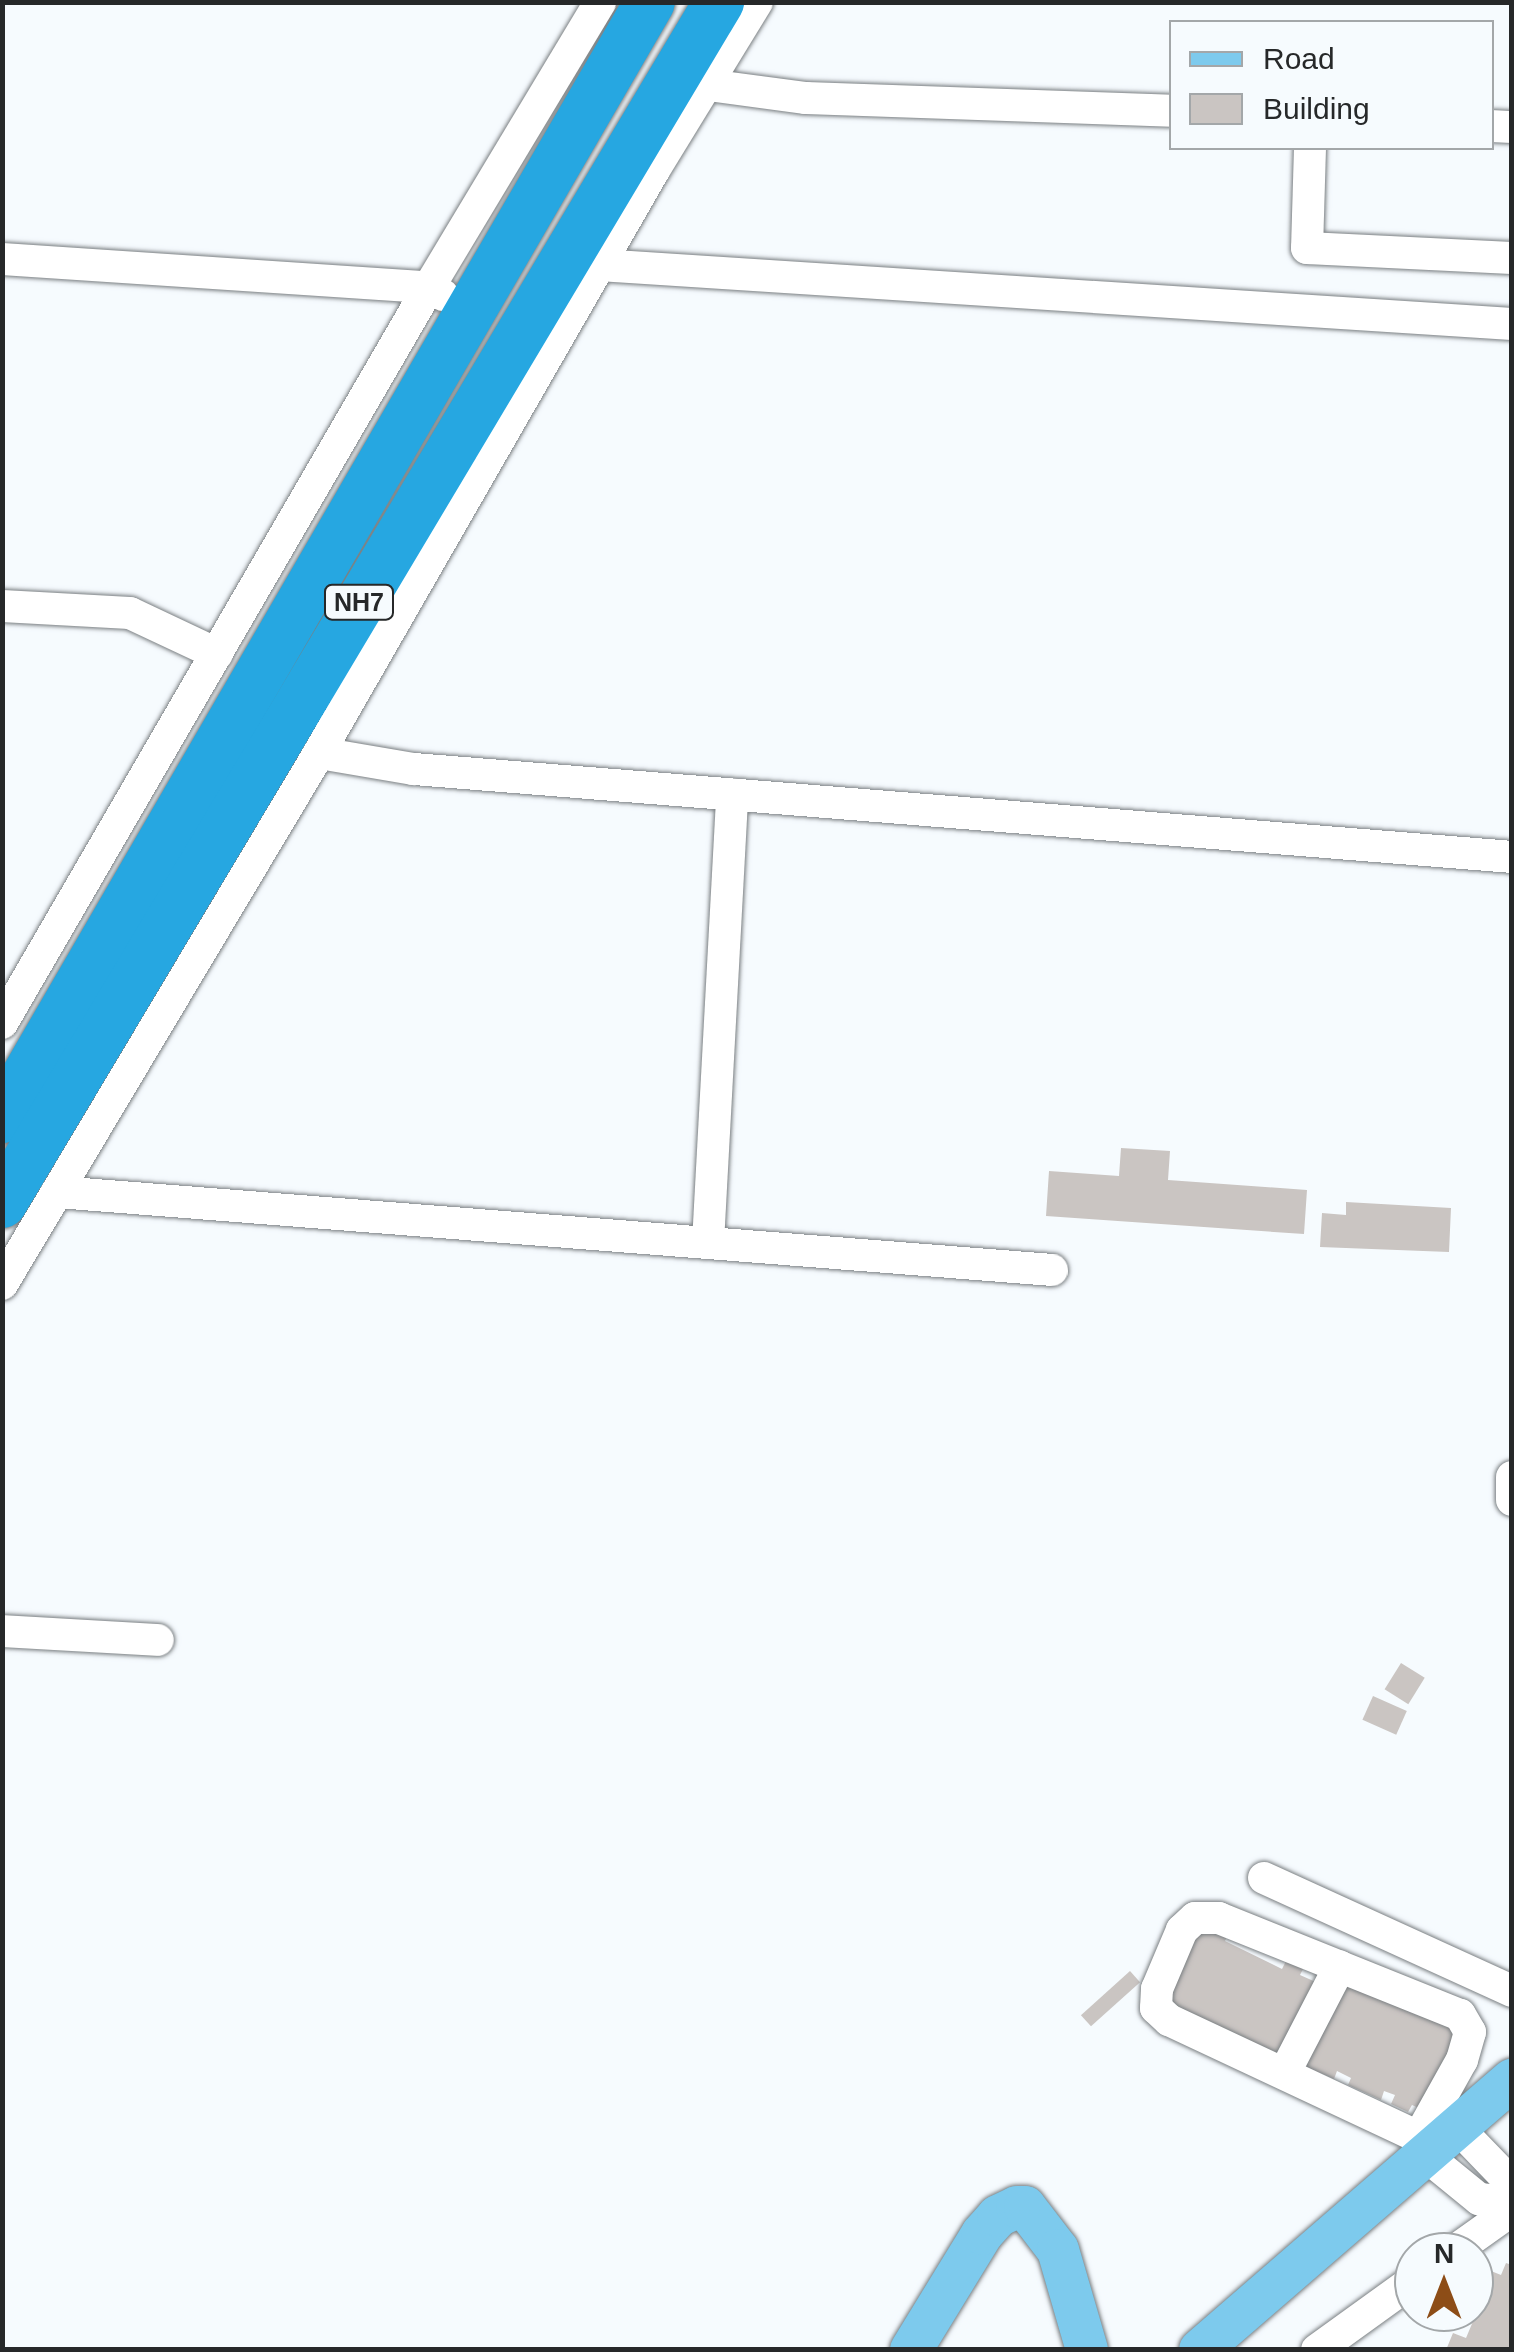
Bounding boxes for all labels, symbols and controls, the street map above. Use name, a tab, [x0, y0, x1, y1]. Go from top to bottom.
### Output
legend	[1169, 20, 1494, 150]
text: Road	[1263, 42, 1335, 75]
text: Building	[1263, 92, 1370, 125]
road number: NH7	[322, 582, 396, 622]
north arrow	[1394, 2232, 1494, 2332]
text: N	[1434, 2238, 1454, 2269]

